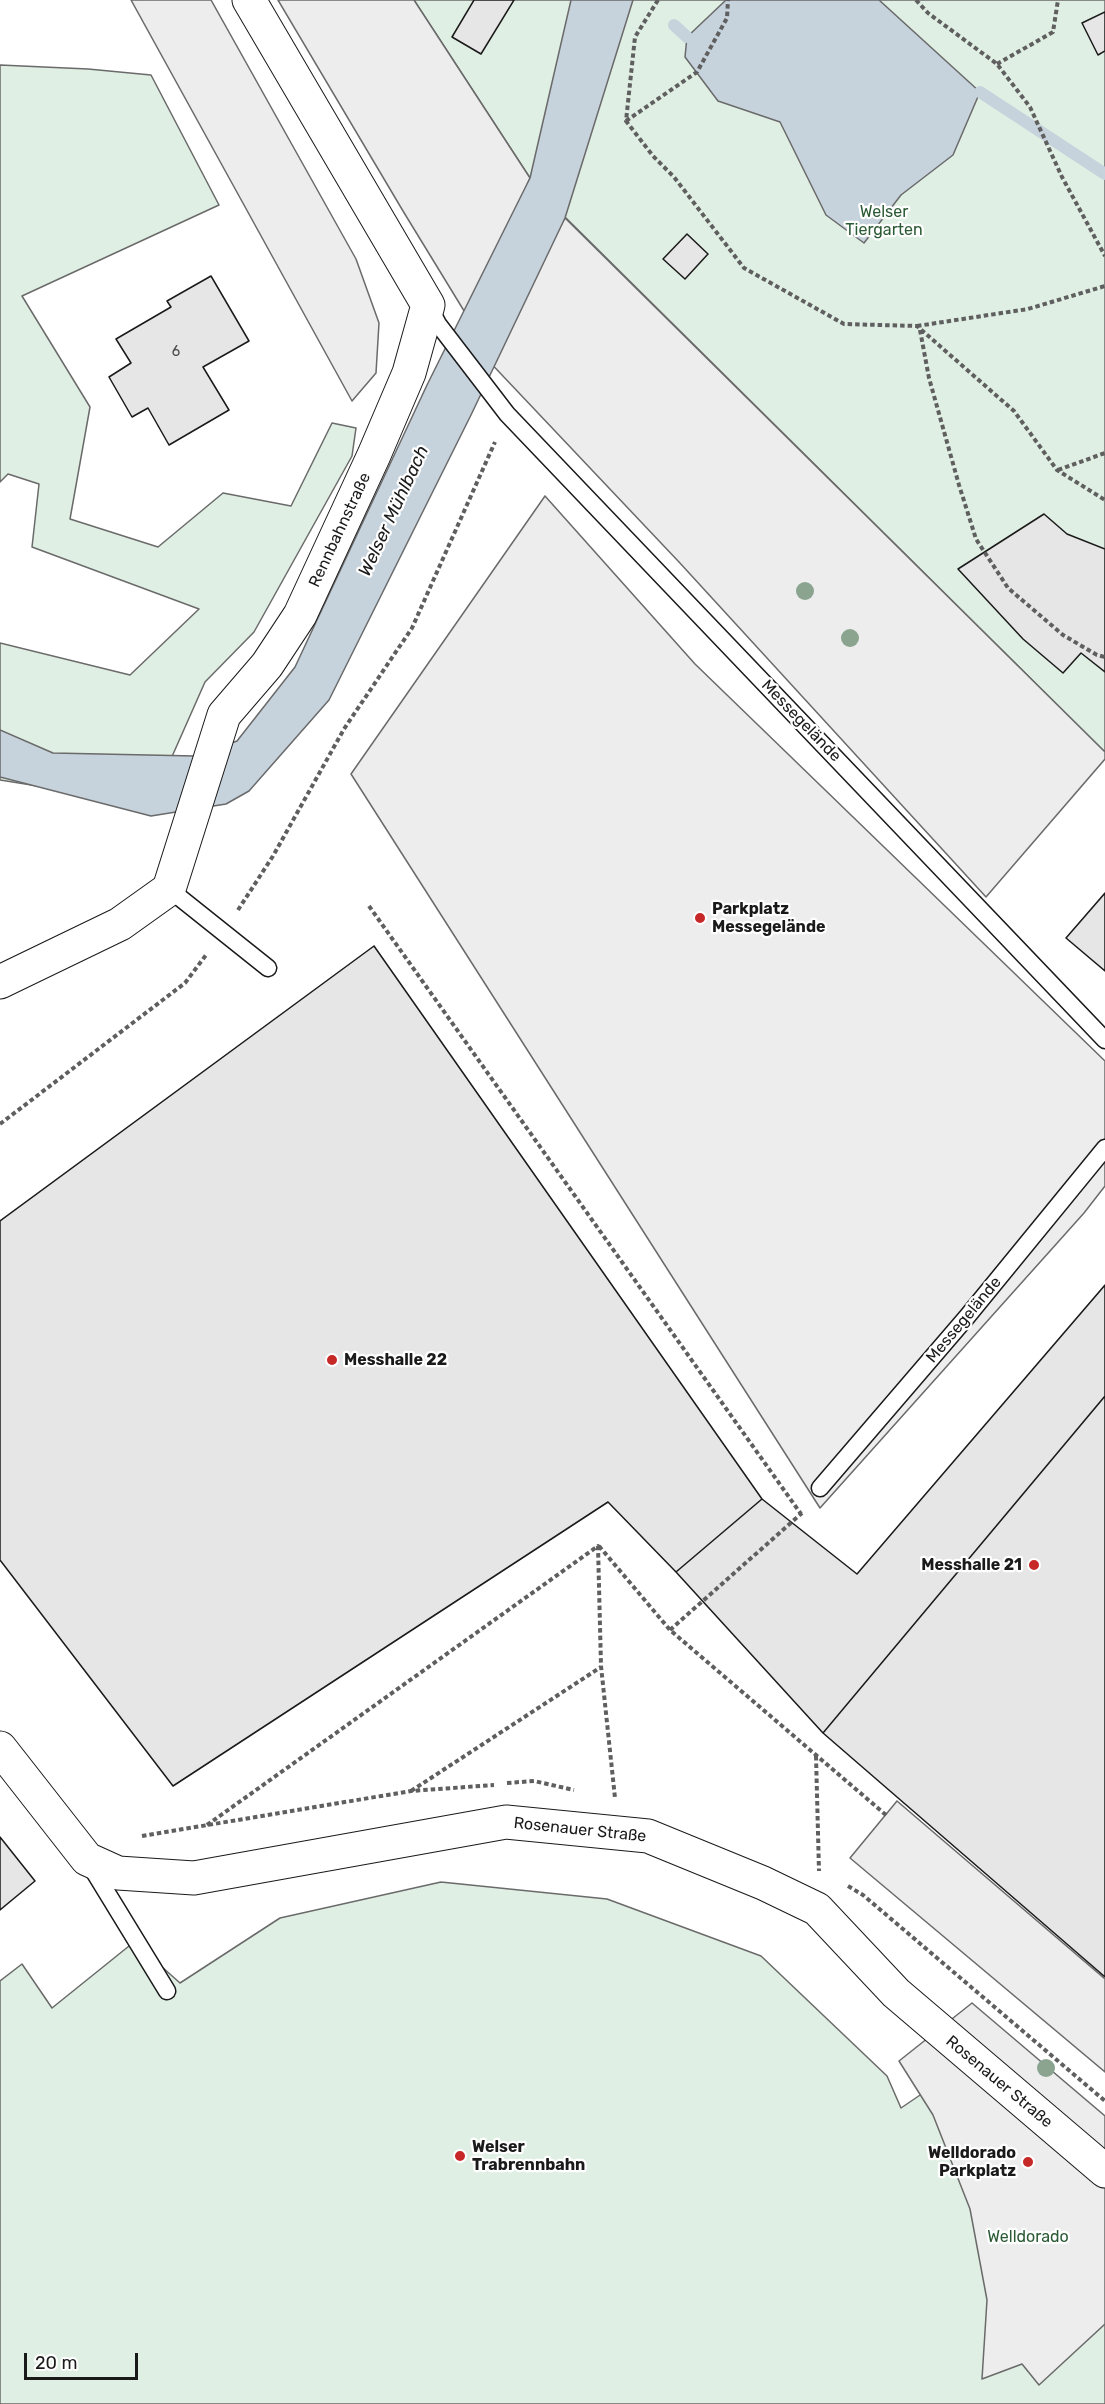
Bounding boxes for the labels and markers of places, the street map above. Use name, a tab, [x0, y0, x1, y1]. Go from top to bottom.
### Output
place label: Parkplatz Messegelände	[712, 899, 826, 937]
marker: Parkplatz Messegelände	[693, 911, 707, 925]
place label: Messhalle 22	[344, 1350, 447, 1370]
marker: Messhalle 22	[325, 1353, 339, 1367]
place label: Messhalle 21	[921, 1555, 1022, 1575]
marker: Messhalle 21	[1027, 1558, 1041, 1572]
place label: Welser Trabrennbahn	[472, 2137, 585, 2175]
place label: Welldorado Parkplatz	[928, 2143, 1016, 2181]
marker: Welser Trabrennbahn	[453, 2149, 467, 2163]
marker: Welldorado Parkplatz	[1021, 2155, 1035, 2169]

